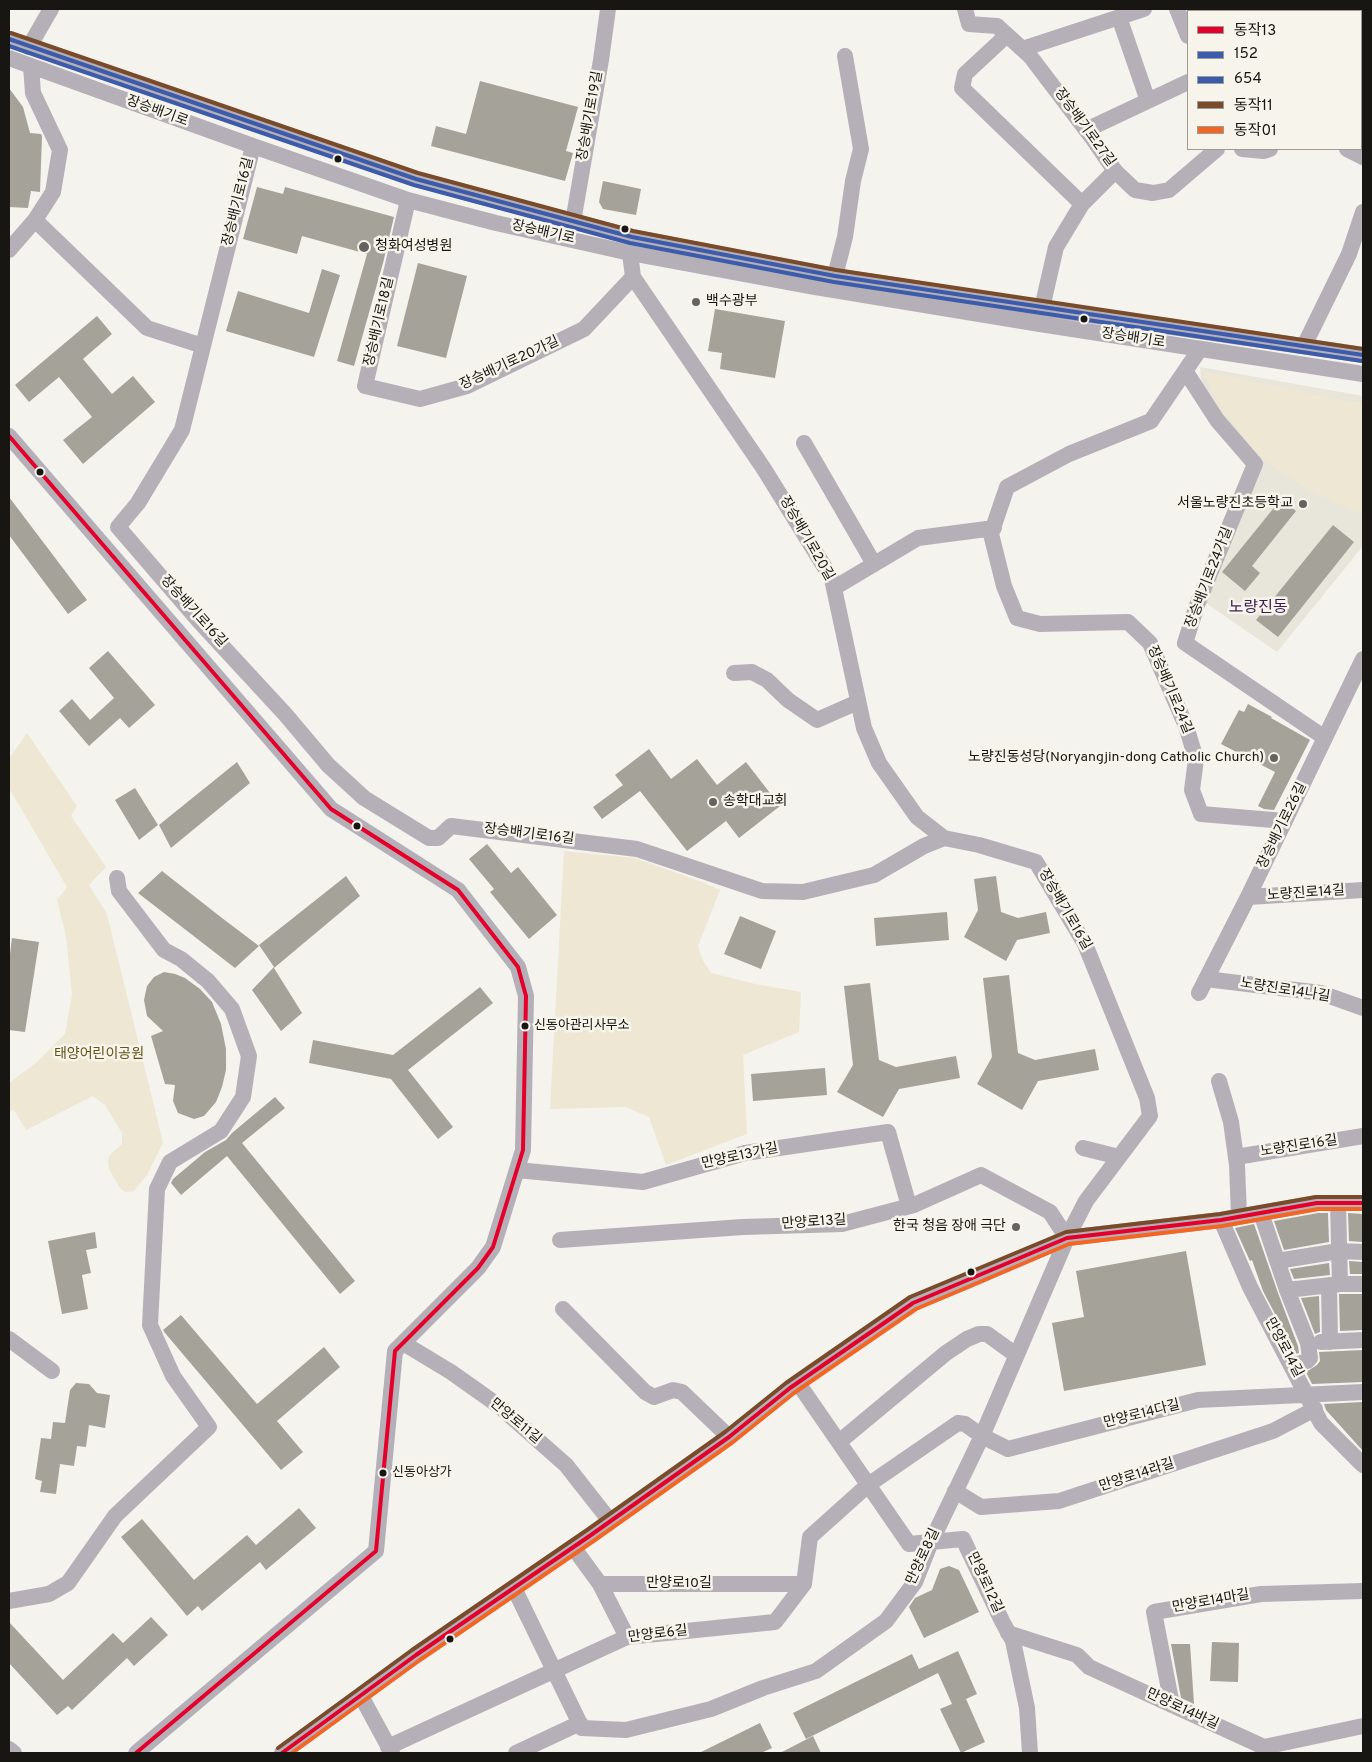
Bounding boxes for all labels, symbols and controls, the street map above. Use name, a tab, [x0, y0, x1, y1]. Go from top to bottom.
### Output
legend	[1187, 10, 1362, 150]
text: 동작13	[1234, 22, 1276, 41]
text: 152	[1234, 45, 1258, 64]
street label: 장승배기로19길	[575, 70, 607, 162]
text: 654	[1234, 70, 1262, 89]
street label: 장승배기로27길	[1050, 85, 1118, 171]
street label: 장승배기로	[124, 93, 190, 131]
text: 동작11	[1234, 97, 1273, 116]
text: 동작01	[1234, 122, 1277, 141]
unlabelled marker	[333, 154, 343, 164]
street label: 장승배기로16길	[220, 156, 258, 248]
street label: 장승배기로	[510, 218, 576, 248]
unlabelled marker	[620, 224, 630, 234]
place label: 청화여성병원	[375, 239, 452, 255]
marker: 청화여성병원	[357, 240, 371, 254]
street label: 장승배기로18길	[362, 276, 398, 368]
place label: 백수광부	[706, 294, 758, 310]
marker: 백수광부	[690, 296, 702, 308]
unlabelled marker	[1079, 314, 1089, 324]
street label: 장승배기로	[1100, 326, 1166, 352]
street label: 장승배기로20가길	[458, 334, 562, 394]
unlabelled marker	[35, 467, 45, 477]
street label: 장승배기로20길	[775, 494, 837, 584]
place label: 서울노량진초등학교	[1177, 496, 1293, 512]
marker: 서울노량진초등학교	[1297, 498, 1309, 510]
street label: 장승배기로24가길	[1183, 525, 1237, 631]
street label: 장승배기로16길	[156, 573, 230, 651]
district label: 노량진동	[1229, 599, 1287, 619]
street label: 장승배기로24길	[1143, 643, 1195, 737]
place label: 노량진동성당(Noryangjin-dong Catholic Church)	[968, 750, 1264, 766]
marker: 노량진동성당(Noryangjin-dong Catholic Church)	[1268, 752, 1280, 764]
street label: 장승배기로26길	[1255, 780, 1311, 872]
place label: 송학대교회	[723, 794, 787, 810]
marker: 송학대교회	[707, 796, 719, 808]
unlabelled marker	[352, 821, 362, 831]
street label: 장승배기로16길	[483, 821, 575, 849]
street label: 장승배기로16길	[1034, 866, 1094, 954]
street label: 노량진로14길	[1266, 883, 1346, 905]
street label: 노량진로14나길	[1239, 976, 1331, 1006]
place label: 신동아관리사무소	[534, 1018, 630, 1034]
marker: 신동아관리사무소	[520, 1021, 530, 1031]
park label: 태양어린이공원	[54, 1047, 144, 1063]
street label: 노량진로16길	[1259, 1133, 1339, 1161]
street label: 만양로13가길	[700, 1141, 780, 1173]
street label: 만양로13길	[781, 1212, 847, 1234]
place label: 한국 청음 장애 극단	[893, 1219, 1006, 1235]
marker: 한국 청음 장애 극단	[1010, 1221, 1022, 1233]
unlabelled marker	[966, 1267, 976, 1277]
street label: 만양로14길	[1260, 1315, 1306, 1381]
street label: 만양로11길	[486, 1396, 544, 1448]
street label: 만양로14다길	[1102, 1397, 1182, 1433]
street label: 만양로14라길	[1097, 1456, 1177, 1496]
place label: 신동아상가	[392, 1465, 452, 1481]
marker: 신동아상가	[378, 1468, 388, 1478]
street label: 만양로8길	[904, 1526, 944, 1588]
street label: 만양로12길	[963, 1550, 1005, 1616]
street label: 만양로10길	[646, 1576, 712, 1592]
street label: 만양로14마길	[1171, 1587, 1251, 1617]
street label: 만양로6길	[627, 1623, 689, 1647]
unlabelled marker	[445, 1634, 455, 1644]
street label: 만양로14바길	[1143, 1686, 1221, 1734]

